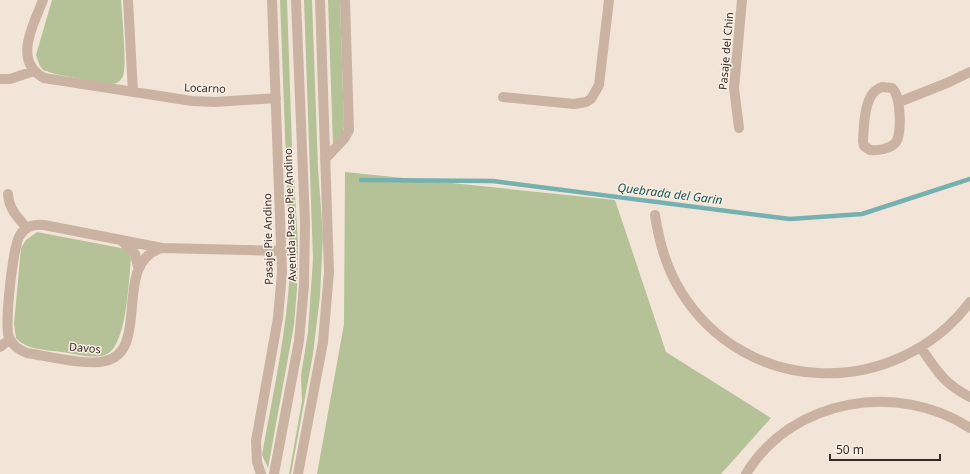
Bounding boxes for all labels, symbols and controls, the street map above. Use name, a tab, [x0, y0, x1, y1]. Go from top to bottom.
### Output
street label: Pasaje del Chin	[715, 11, 736, 91]
street label: Locarno	[184, 79, 227, 96]
street label: Avenida Paseo Pie Andino	[280, 148, 299, 282]
water label: Quebrada del Garin	[617, 179, 724, 208]
street label: Pasaje Pie Andino	[259, 193, 276, 285]
street label: Davos	[69, 339, 101, 356]
scale bar	[830, 436, 940, 462]
text: 50 m	[836, 441, 864, 458]

